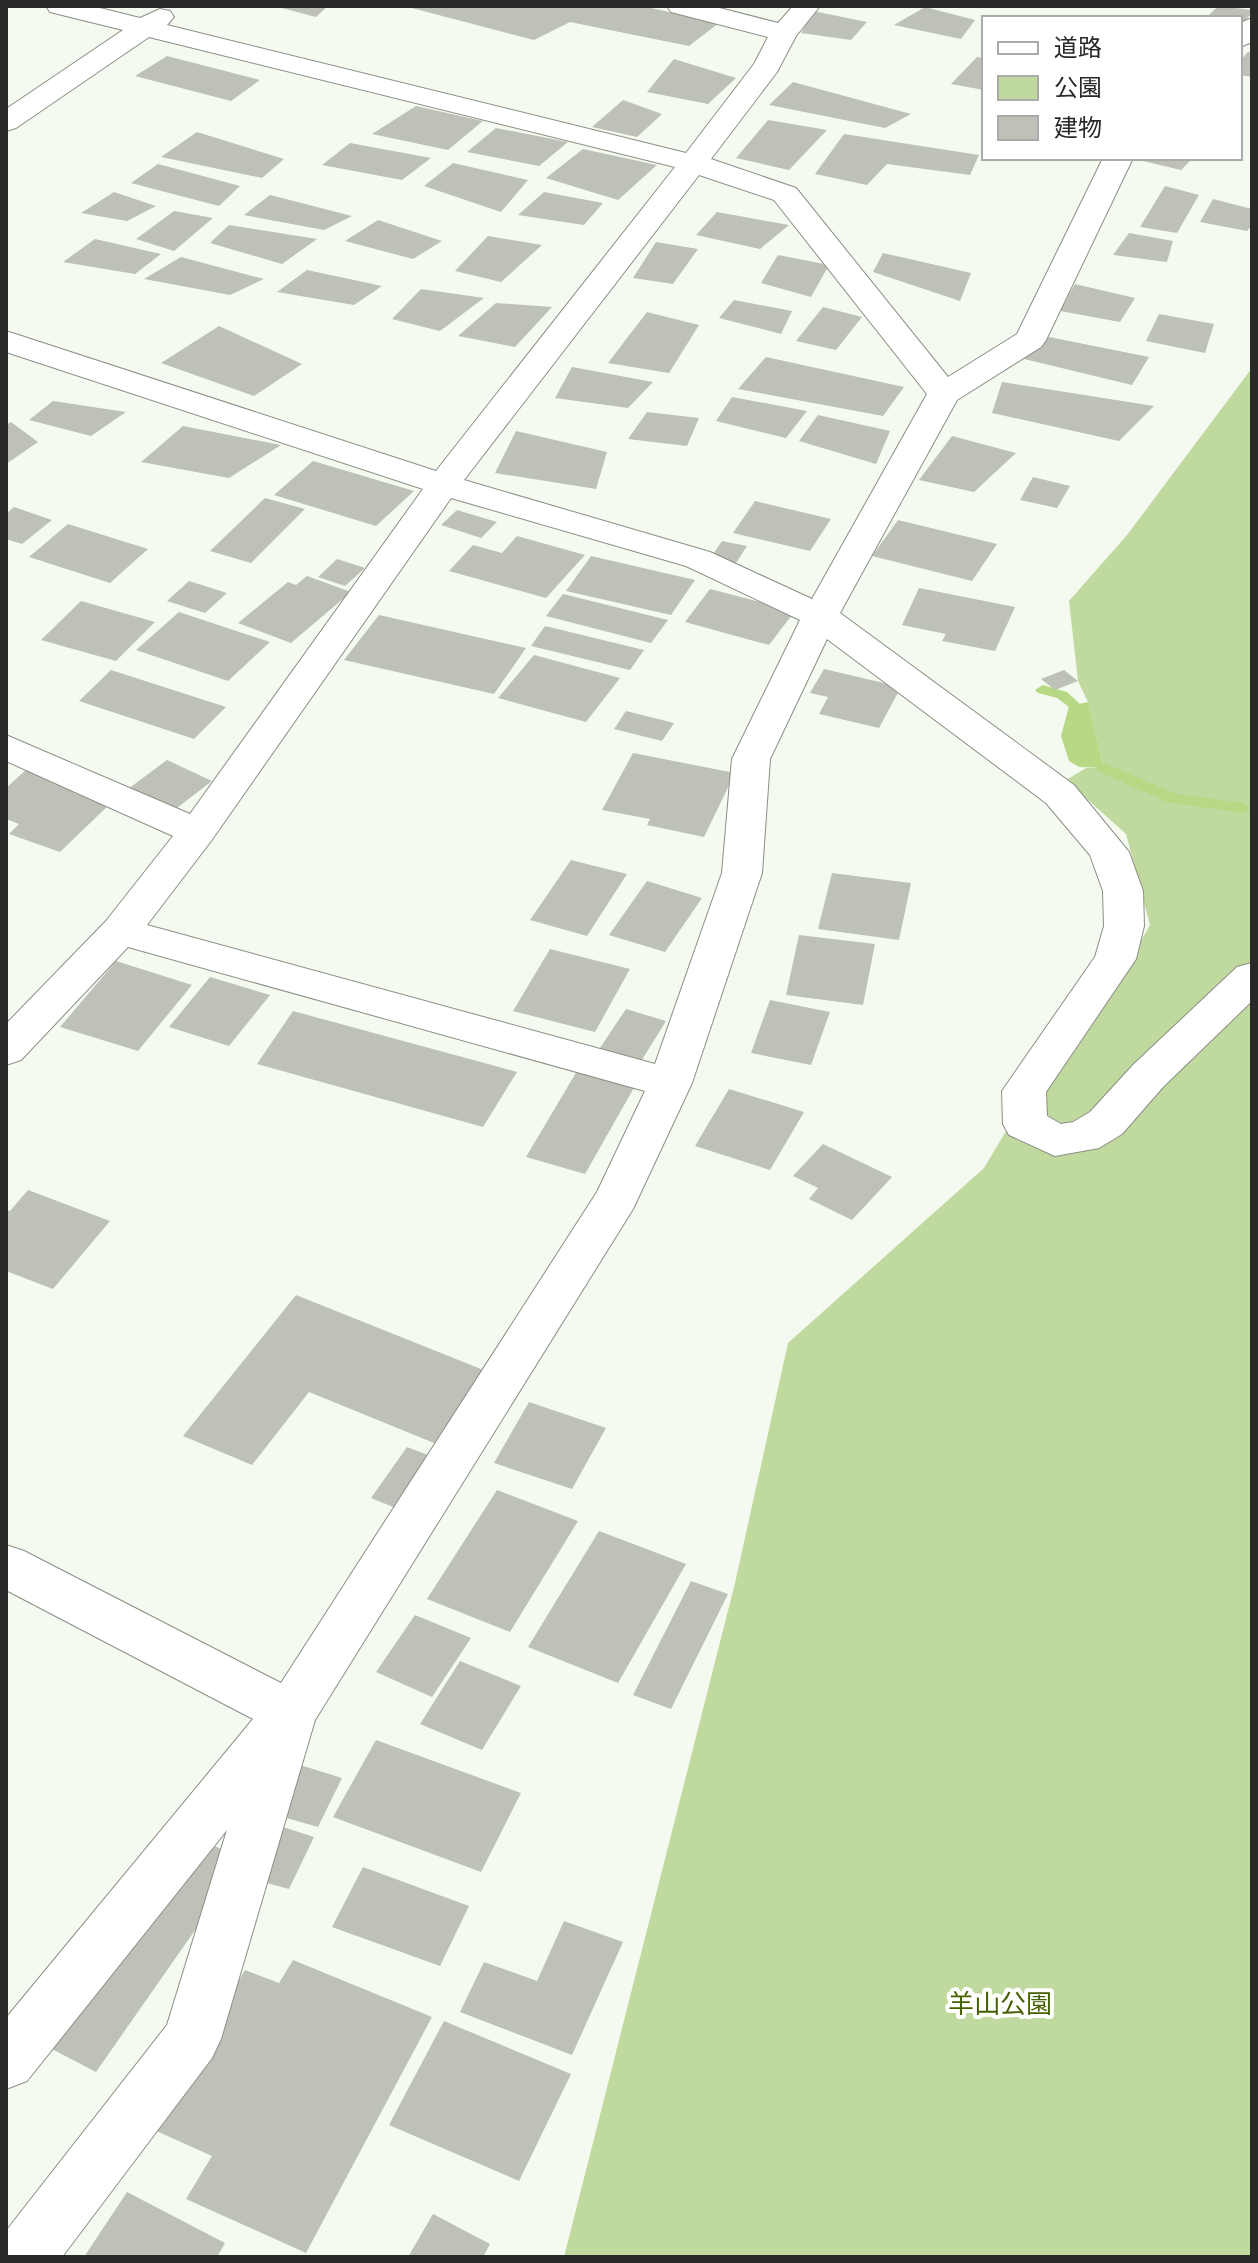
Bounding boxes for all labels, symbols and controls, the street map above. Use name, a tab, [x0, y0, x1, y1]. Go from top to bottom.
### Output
legend	[982, 16, 1242, 160]
text: 道路	[1054, 34, 1102, 61]
text: 公園	[1054, 74, 1102, 101]
text: 建物	[1054, 114, 1102, 141]
park label: 羊山公園	[948, 1989, 1052, 2019]

